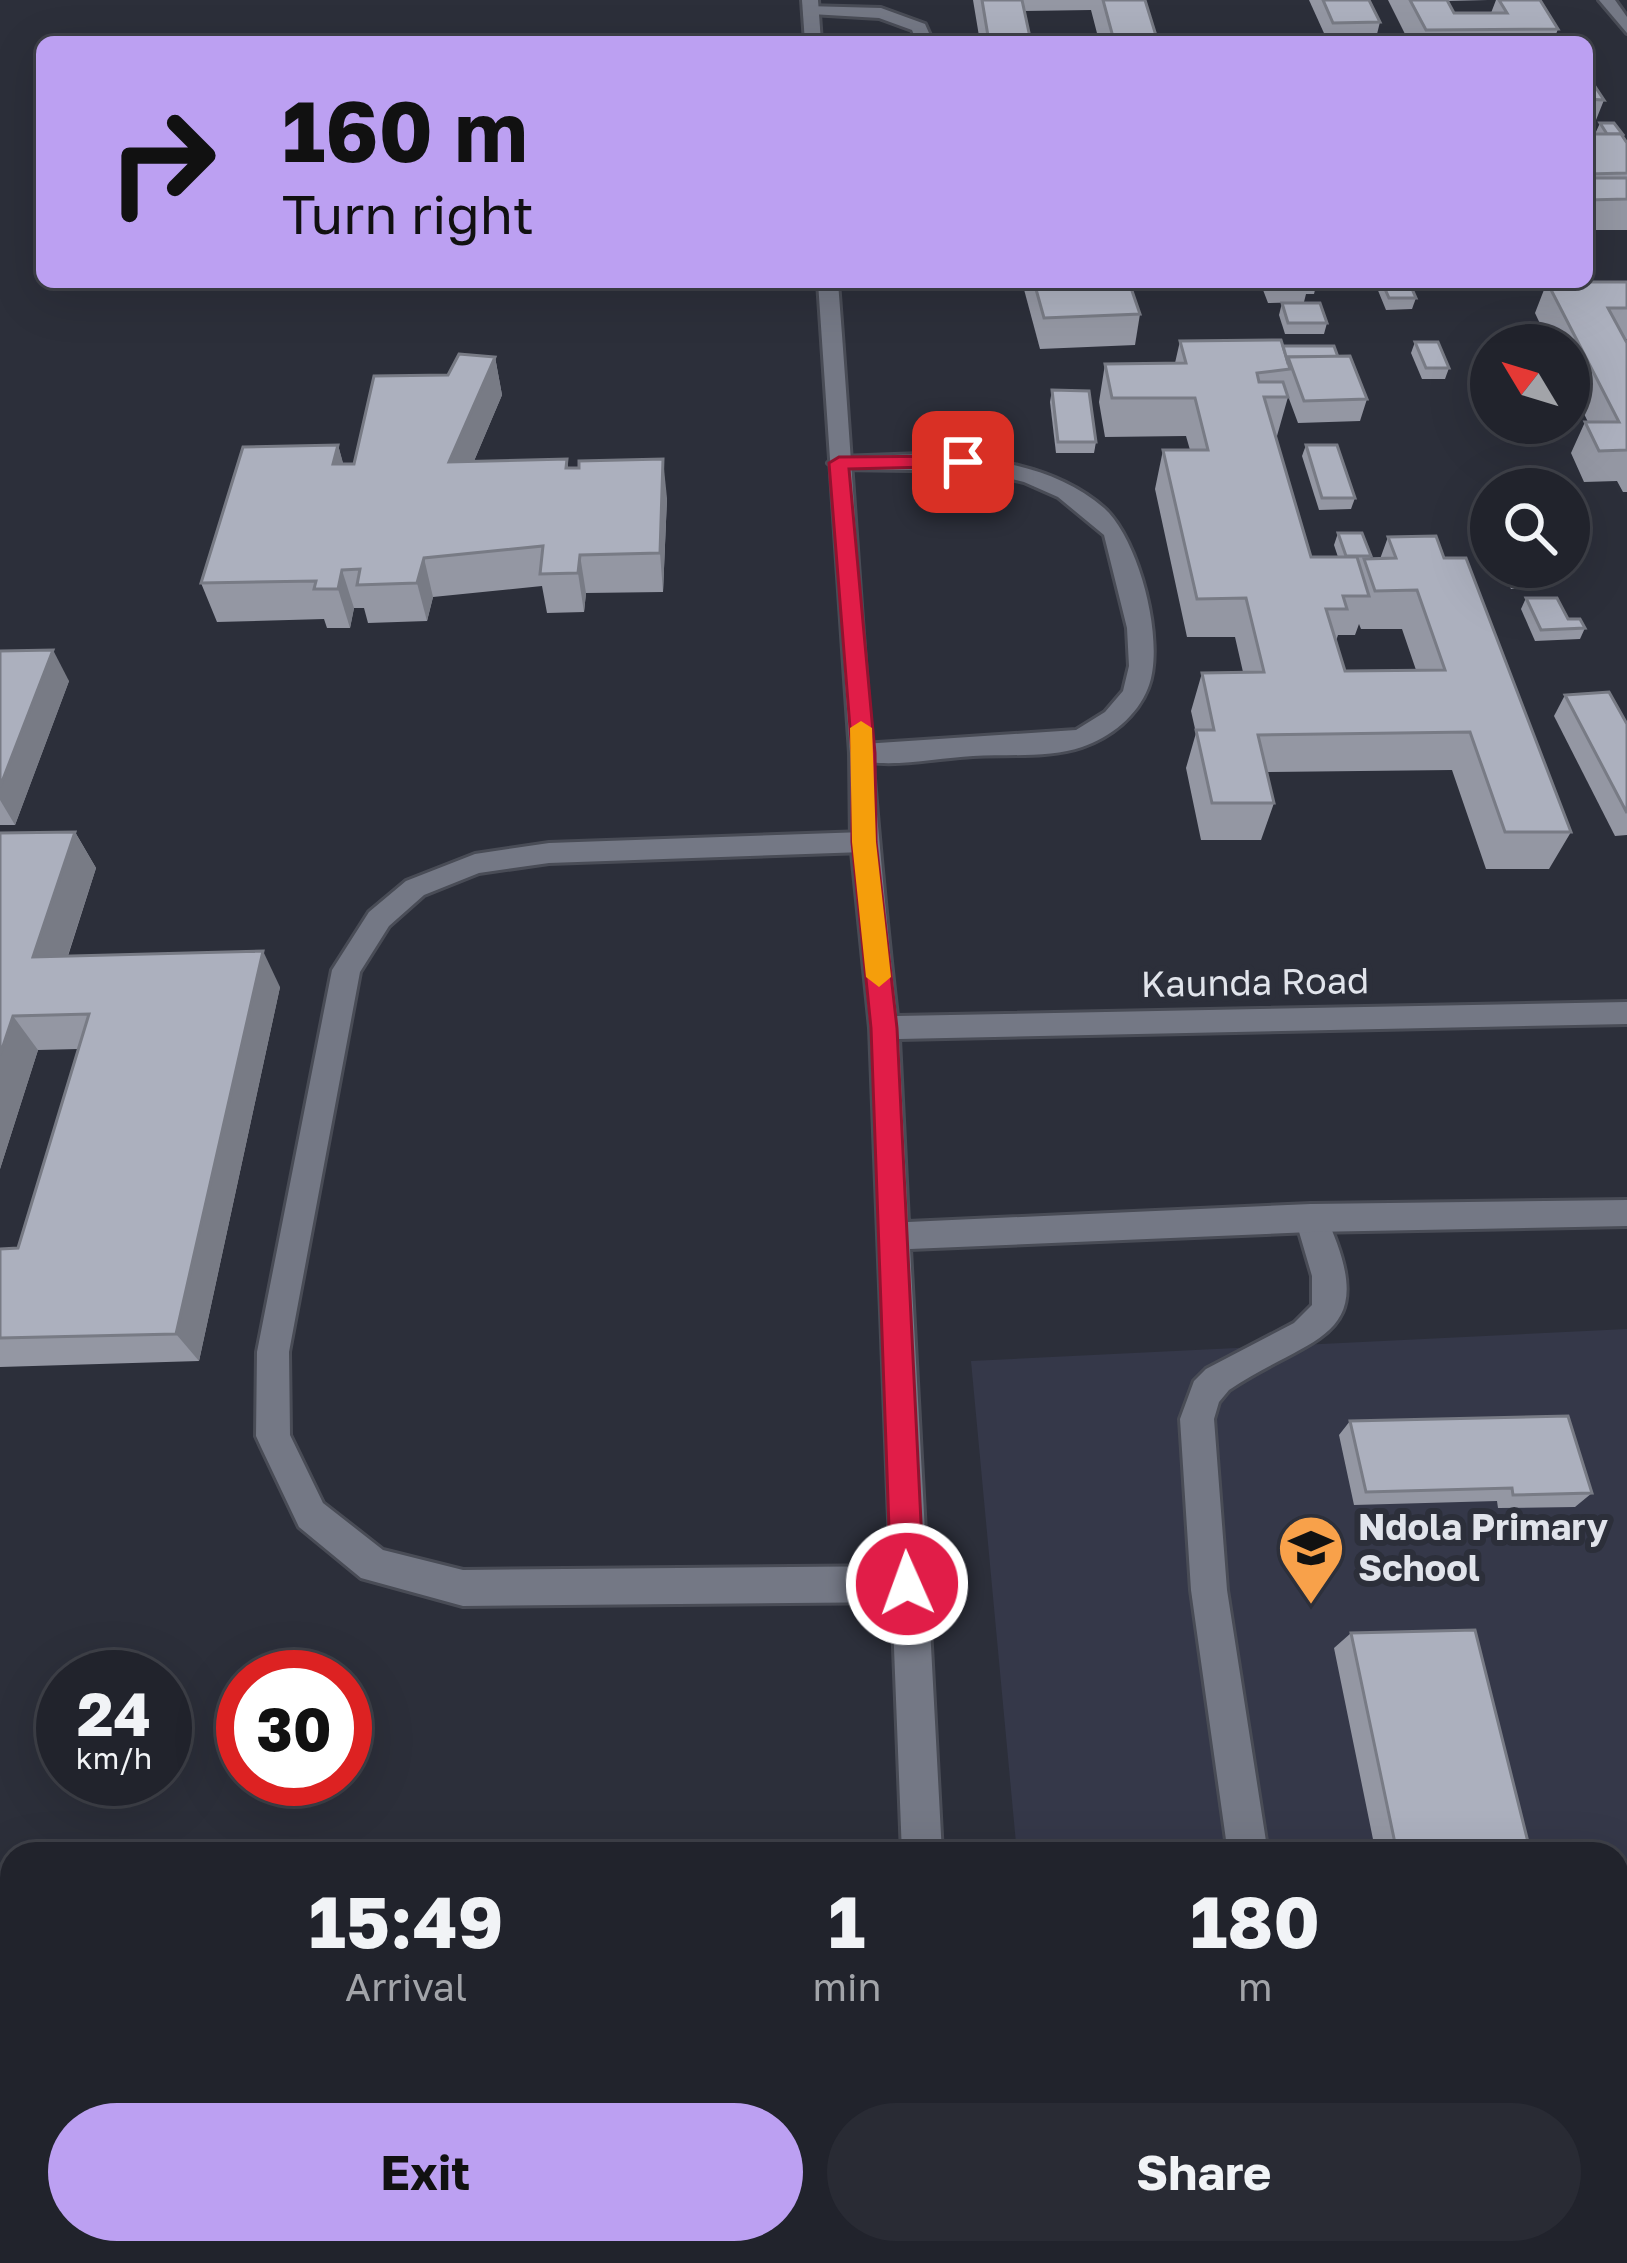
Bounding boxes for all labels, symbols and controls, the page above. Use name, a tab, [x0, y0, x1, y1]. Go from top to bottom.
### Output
text: 160 m	[282, 80, 528, 180]
icon: right	[84, 84, 240, 240]
text: Turn right	[282, 181, 534, 246]
north arrow	[1470, 324, 1590, 444]
map controls	[1470, 324, 1590, 588]
pin	[912, 411, 1014, 513]
icon: arrive	[930, 429, 996, 495]
button: search	[1470, 468, 1590, 588]
street label: Kaunda Road	[1140, 958, 1370, 1005]
place label: Ndola Primary School	[1358, 1505, 1608, 1589]
school or university icon: Ndola Primary School	[1276, 1513, 1346, 1607]
position arrow	[844, 1521, 970, 1647]
speed limit sign: 30	[216, 1650, 372, 1806]
text: 24	[77, 1677, 151, 1749]
text: km/h	[76, 1740, 152, 1776]
text: 15:49	[309, 1877, 504, 1964]
text: 1	[828, 1877, 865, 1964]
text: 180	[1190, 1877, 1320, 1964]
text: Arrival	[345, 1963, 467, 2010]
text: min	[812, 1963, 881, 2010]
text: m	[1238, 1963, 1272, 2010]
button: Exit	[48, 2103, 803, 2241]
button: Share	[827, 2103, 1581, 2241]

